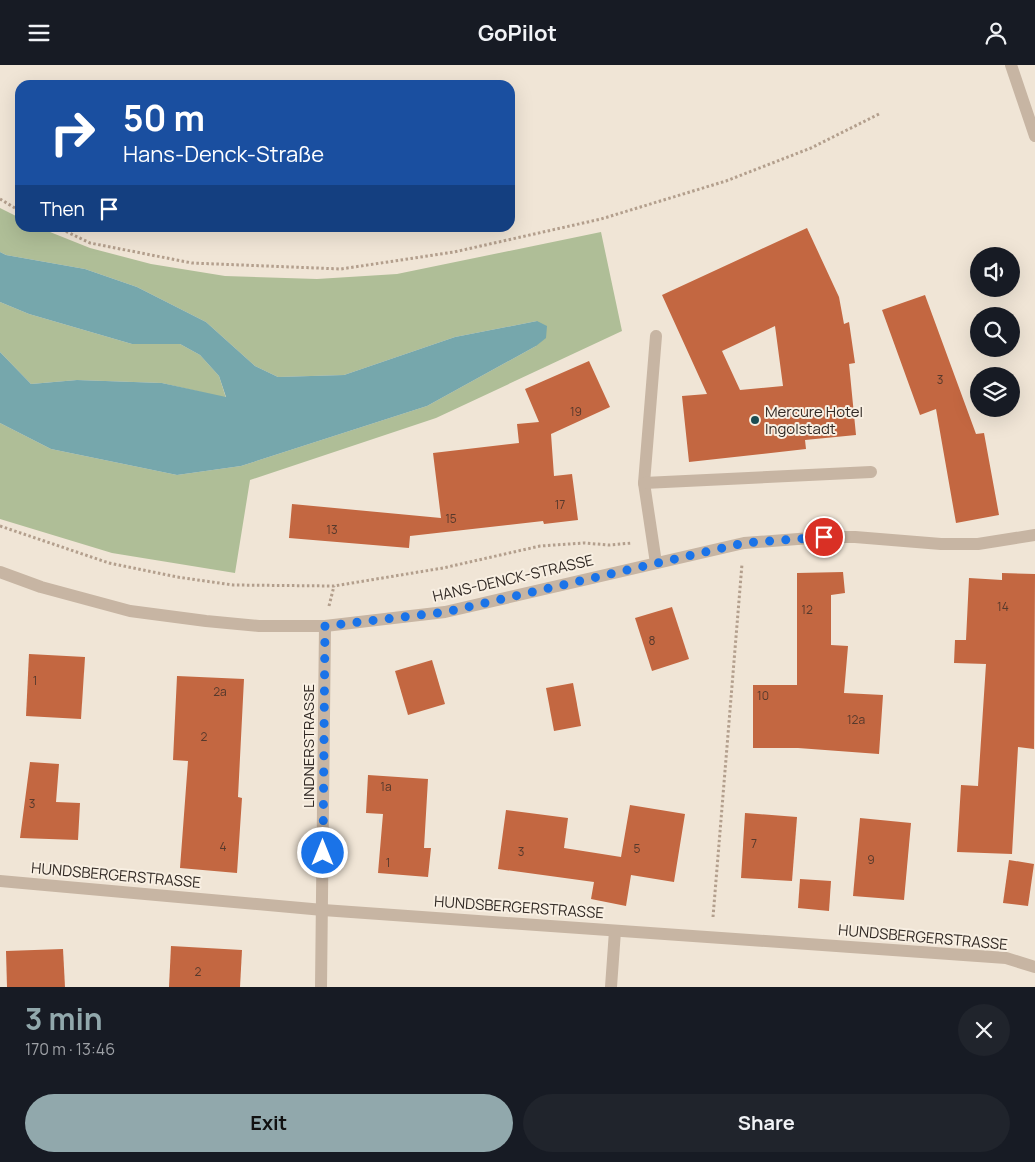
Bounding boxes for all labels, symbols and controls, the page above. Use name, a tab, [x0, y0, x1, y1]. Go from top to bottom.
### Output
text: GoPilot	[478, 18, 557, 48]
icon: menu	[25, 19, 53, 47]
icon: person	[982, 19, 1010, 47]
text: 50 m	[123, 94, 205, 142]
icon: right	[40, 100, 105, 165]
text: Hans-Denck-Straße	[123, 139, 324, 169]
icon: arrive	[95, 195, 123, 223]
text: Then	[40, 196, 85, 222]
map controls	[970, 247, 1020, 417]
button: sound	[970, 247, 1020, 297]
button: search	[970, 307, 1020, 357]
button: layers	[970, 367, 1020, 417]
house number: 3	[937, 371, 943, 388]
place label: Mercure Hotel Ingolstadt	[765, 401, 863, 439]
house number: 19	[570, 403, 582, 420]
marker: Mercure Hotel Ingolstadt	[749, 414, 761, 426]
house number: 17	[555, 496, 565, 513]
house number: 15	[445, 510, 457, 527]
pin	[803, 516, 845, 558]
house number: 13	[326, 521, 338, 538]
icon: arrive	[810, 523, 838, 551]
street label: HANS-DENCK-STRASSE	[430, 549, 596, 607]
house number: 14	[997, 598, 1009, 615]
house number: 12	[801, 601, 813, 618]
house number: 8	[649, 632, 656, 649]
house number: 1	[33, 672, 37, 689]
house number: 2a	[213, 683, 227, 700]
street label: LINDNERSTRASSE	[298, 684, 319, 808]
house number: 10	[757, 687, 769, 704]
house number: 12a	[847, 711, 865, 728]
house number: 2	[201, 728, 208, 745]
house number: 1a	[380, 778, 392, 795]
house number: 3	[29, 795, 35, 812]
position arrow	[296, 826, 348, 878]
house number: 7	[751, 835, 757, 852]
house number: 4	[219, 838, 227, 855]
house number: 5	[634, 840, 641, 857]
house number: 3	[518, 843, 524, 860]
house number: 9	[867, 851, 875, 868]
house number: 1	[386, 854, 390, 871]
street label: HUNDSBERGERSTRASSE	[30, 857, 202, 893]
street label: HUNDSBERGERSTRASSE	[433, 891, 605, 923]
street label: HUNDSBERGERSTRASSE	[837, 919, 1009, 955]
house number: 2	[195, 963, 202, 980]
text: 3 min	[25, 998, 103, 1039]
button: close	[958, 1004, 1010, 1056]
text: 170 m · 13:46	[25, 1038, 115, 1060]
button: Exit	[25, 1094, 513, 1152]
button: Share	[523, 1094, 1010, 1152]

